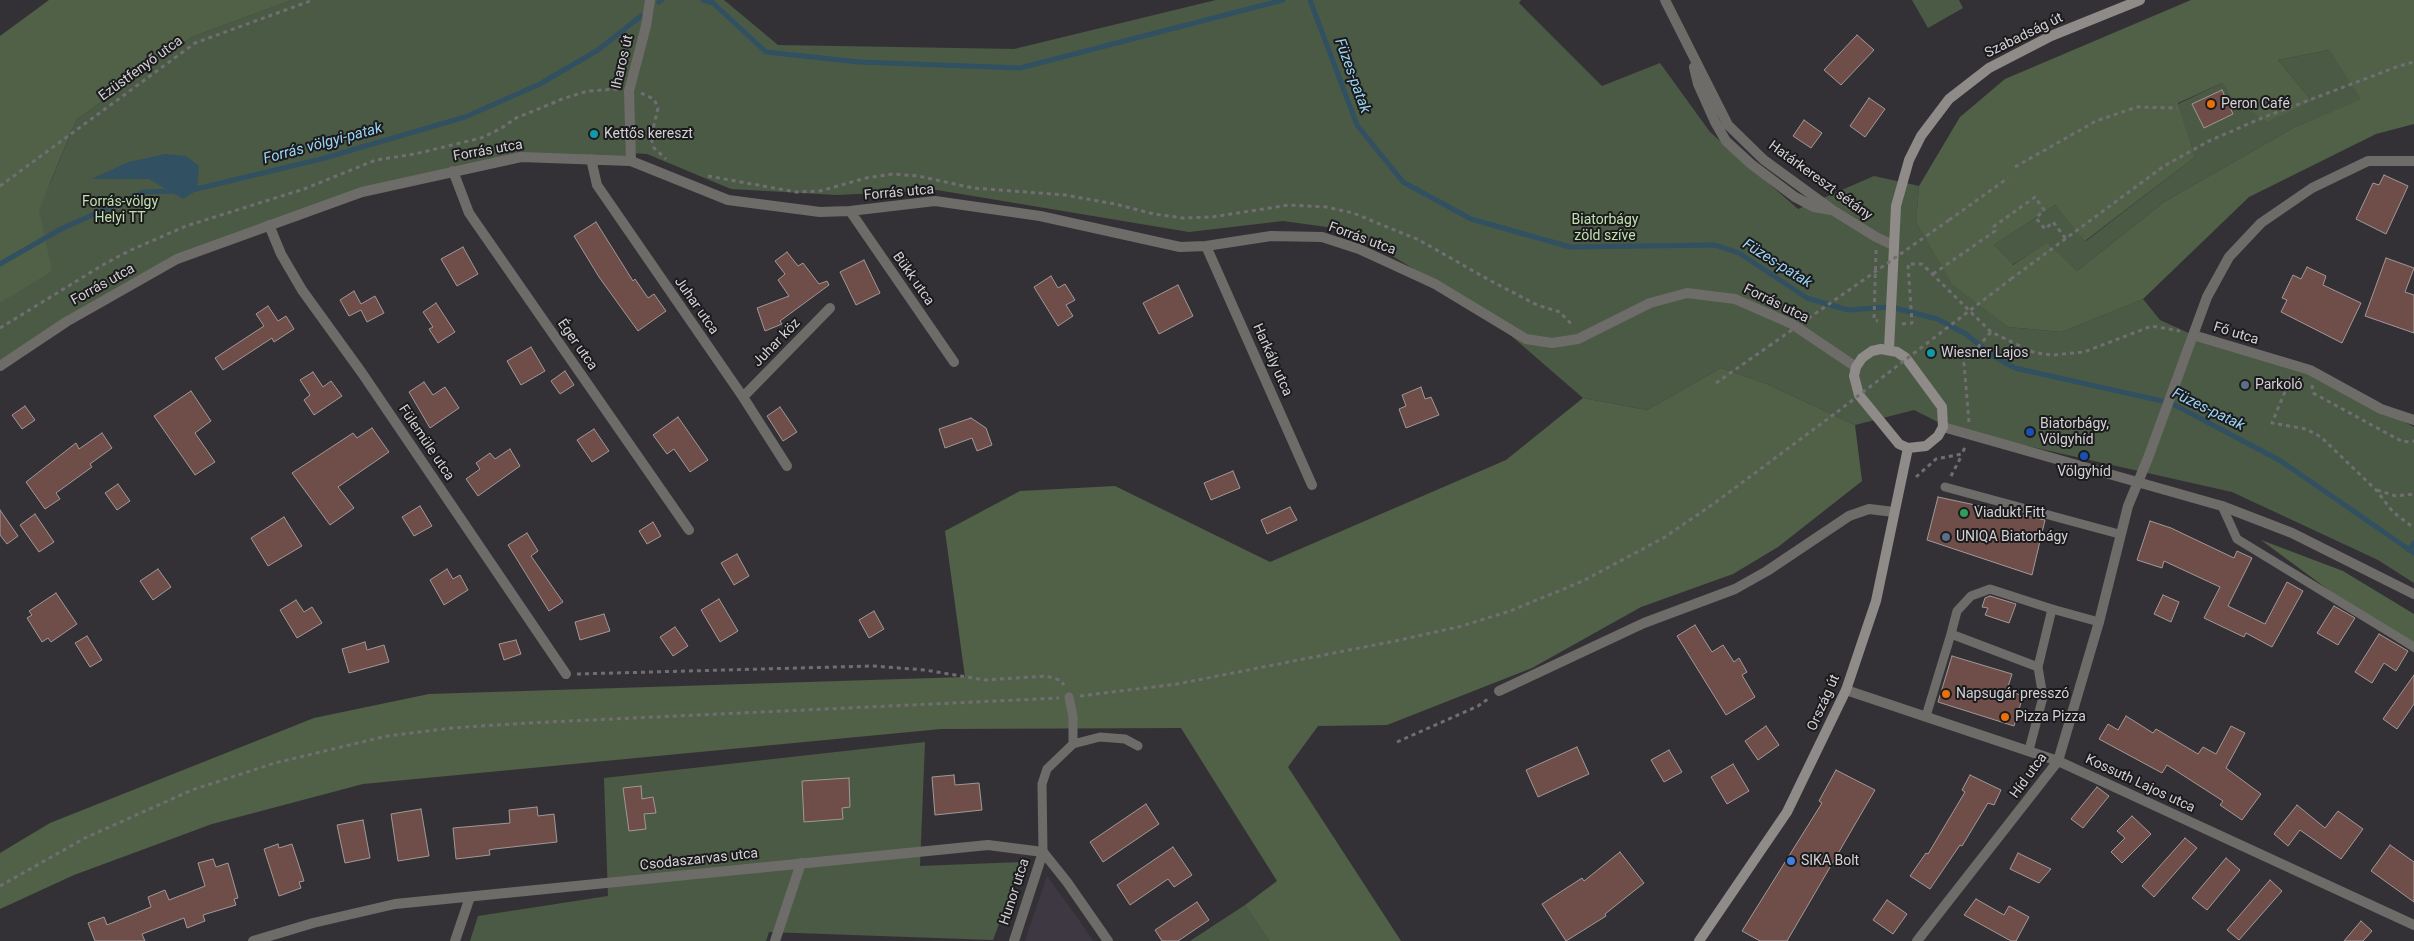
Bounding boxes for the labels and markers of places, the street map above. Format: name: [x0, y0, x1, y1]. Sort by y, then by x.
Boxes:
place label: Peron Café: [2221, 96, 2290, 112]
marker: Peron Café: [2205, 98, 2217, 110]
place label: Kettős kereszt: [604, 126, 693, 142]
marker: Kettős kereszt: [588, 128, 600, 140]
place label: Wiesner Lajos: [1941, 345, 2029, 361]
marker: Wiesner Lajos: [1925, 347, 1937, 359]
place label: Parkoló: [2255, 377, 2303, 393]
marker: Parkoló: [2239, 379, 2251, 391]
place label: Biatorbágy, Völgyhíd: [2040, 416, 2109, 448]
marker: Biatorbágy, Völgyhíd: [2024, 426, 2036, 438]
marker: Völgyhíd: [2078, 450, 2090, 462]
place label: Völgyhíd: [2057, 464, 2111, 480]
place label: Viadukt Fitt: [1974, 505, 2045, 521]
marker: Viadukt Fitt: [1958, 507, 1970, 519]
place label: UNIQA Biatorbágy: [1956, 529, 2068, 545]
marker: UNIQA Biatorbágy: [1940, 531, 1952, 543]
place label: Napsugár presszó: [1956, 686, 2069, 702]
marker: Napsugár presszó: [1940, 688, 1952, 700]
place label: Pizza Pizza: [2015, 709, 2086, 725]
marker: Pizza Pizza: [1999, 711, 2011, 723]
place label: SIKA Bolt: [1801, 853, 1859, 869]
marker: SIKA Bolt: [1785, 855, 1797, 867]

